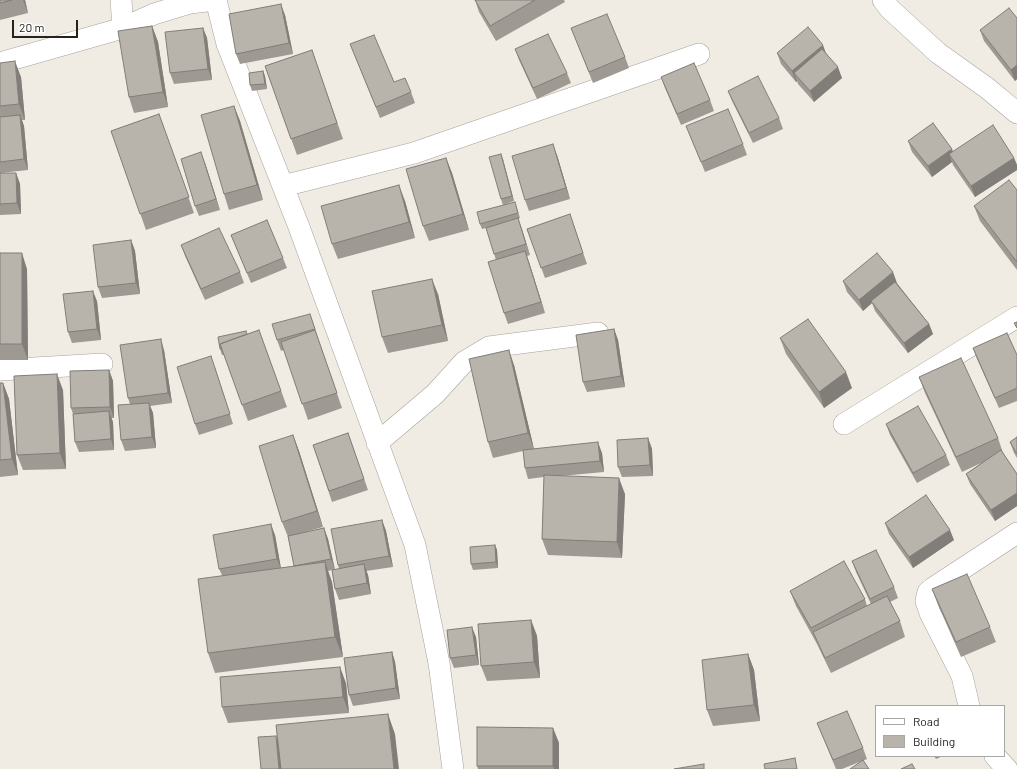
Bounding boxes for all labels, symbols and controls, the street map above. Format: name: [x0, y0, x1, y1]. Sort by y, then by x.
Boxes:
scale bar: [14, 12, 80, 38]
text: 20 m: [19, 20, 45, 34]
legend: [875, 705, 1005, 757]
text: Road: [913, 714, 940, 728]
text: Building: [913, 734, 955, 748]

